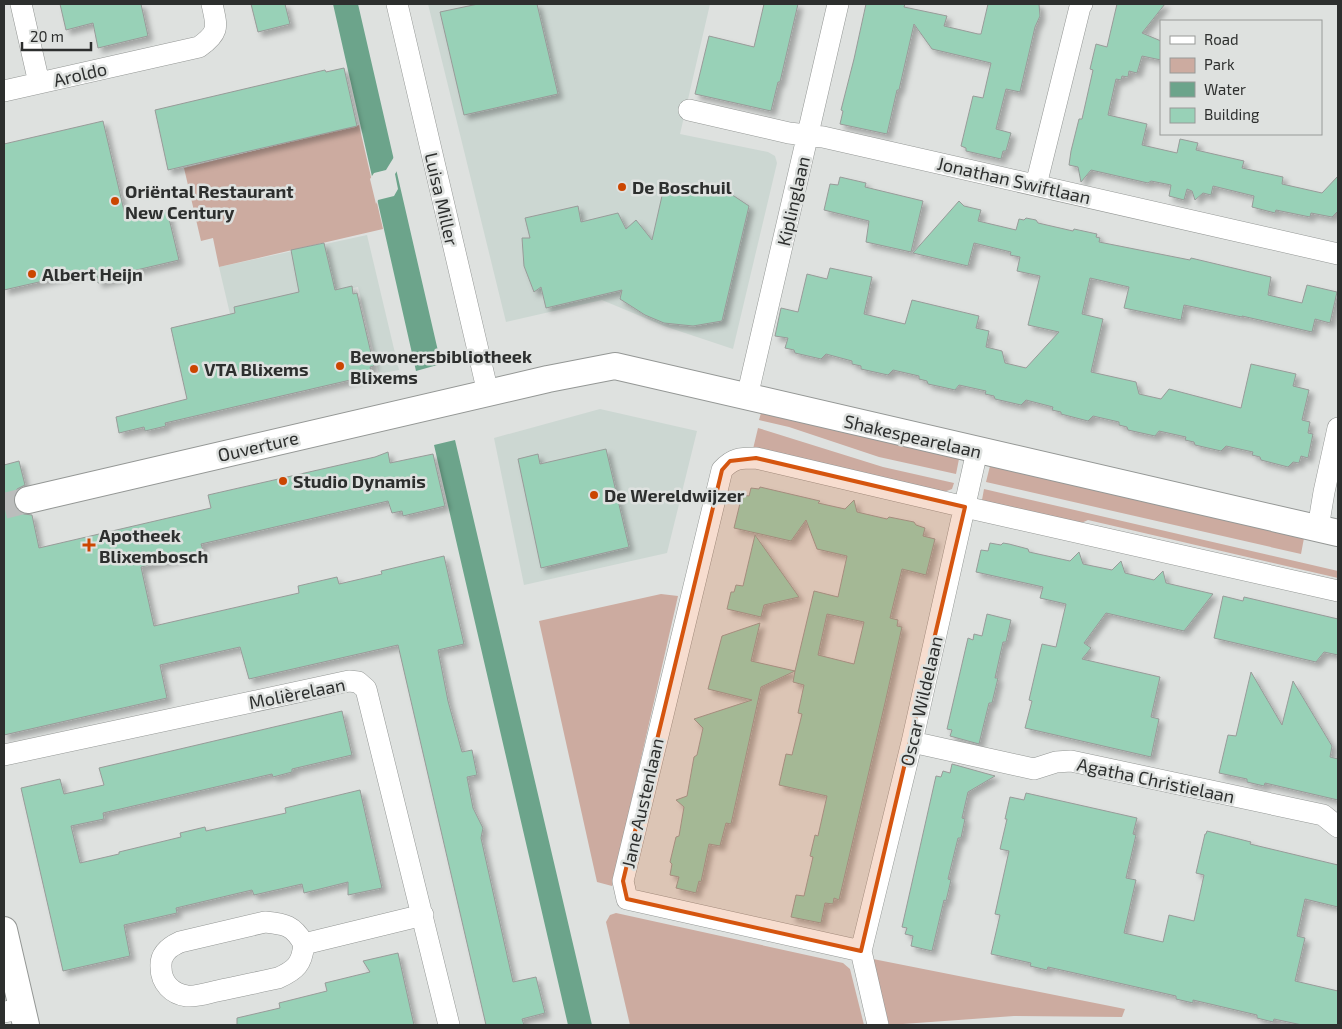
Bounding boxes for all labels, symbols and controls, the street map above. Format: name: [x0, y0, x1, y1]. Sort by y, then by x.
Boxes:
scale bar: [22, 20, 91, 52]
legend: [1160, 20, 1322, 135]
text: 20 m: [30, 27, 64, 45]
text: Road: [1204, 30, 1239, 48]
text: Park: [1204, 55, 1235, 73]
street label: Aroldo: [51, 57, 109, 91]
text: Water: [1204, 80, 1246, 98]
text: Building: [1204, 105, 1260, 123]
street label: Luisa Miller: [421, 150, 463, 248]
street label: Jonathan Swiftlaan: [935, 152, 1093, 208]
street label: Kiplinglaan: [772, 154, 814, 248]
place label: De Boschuil: [632, 176, 732, 198]
place label: Oriëntal Restaurant New Century: [125, 180, 294, 223]
marker: De Boschuil: [616, 181, 628, 193]
marker: Oriëntal Restaurant New Century: [109, 195, 121, 207]
place label: Albert Heijn: [42, 263, 143, 285]
marker: Albert Heijn: [26, 268, 38, 280]
place label: Bewonersbibliotheek Blixems: [350, 345, 532, 388]
place label: VTA Blixems: [204, 358, 308, 380]
marker: Bewonersbibliotheek Blixems: [334, 360, 346, 372]
marker: VTA Blixems: [188, 363, 200, 375]
street label: Shakespearelaan: [842, 409, 984, 463]
street label: Ouverture: [215, 426, 301, 466]
place label: Studio Dynamis: [293, 470, 426, 492]
marker: Studio Dynamis: [277, 475, 289, 487]
place label: De Wereldwijzer: [604, 484, 745, 506]
marker: De Wereldwijzer: [588, 489, 600, 501]
place label: Apotheek Blixembosch: [99, 524, 208, 567]
marker: Apotheek Blixembosch: [83, 539, 95, 551]
street label: Oscar Wildelaan: [895, 634, 947, 768]
street label: Molièrelaan: [247, 673, 347, 713]
street label: Jane Austenlaan: [616, 736, 668, 870]
street label: Agatha Christielaan: [1075, 753, 1237, 807]

